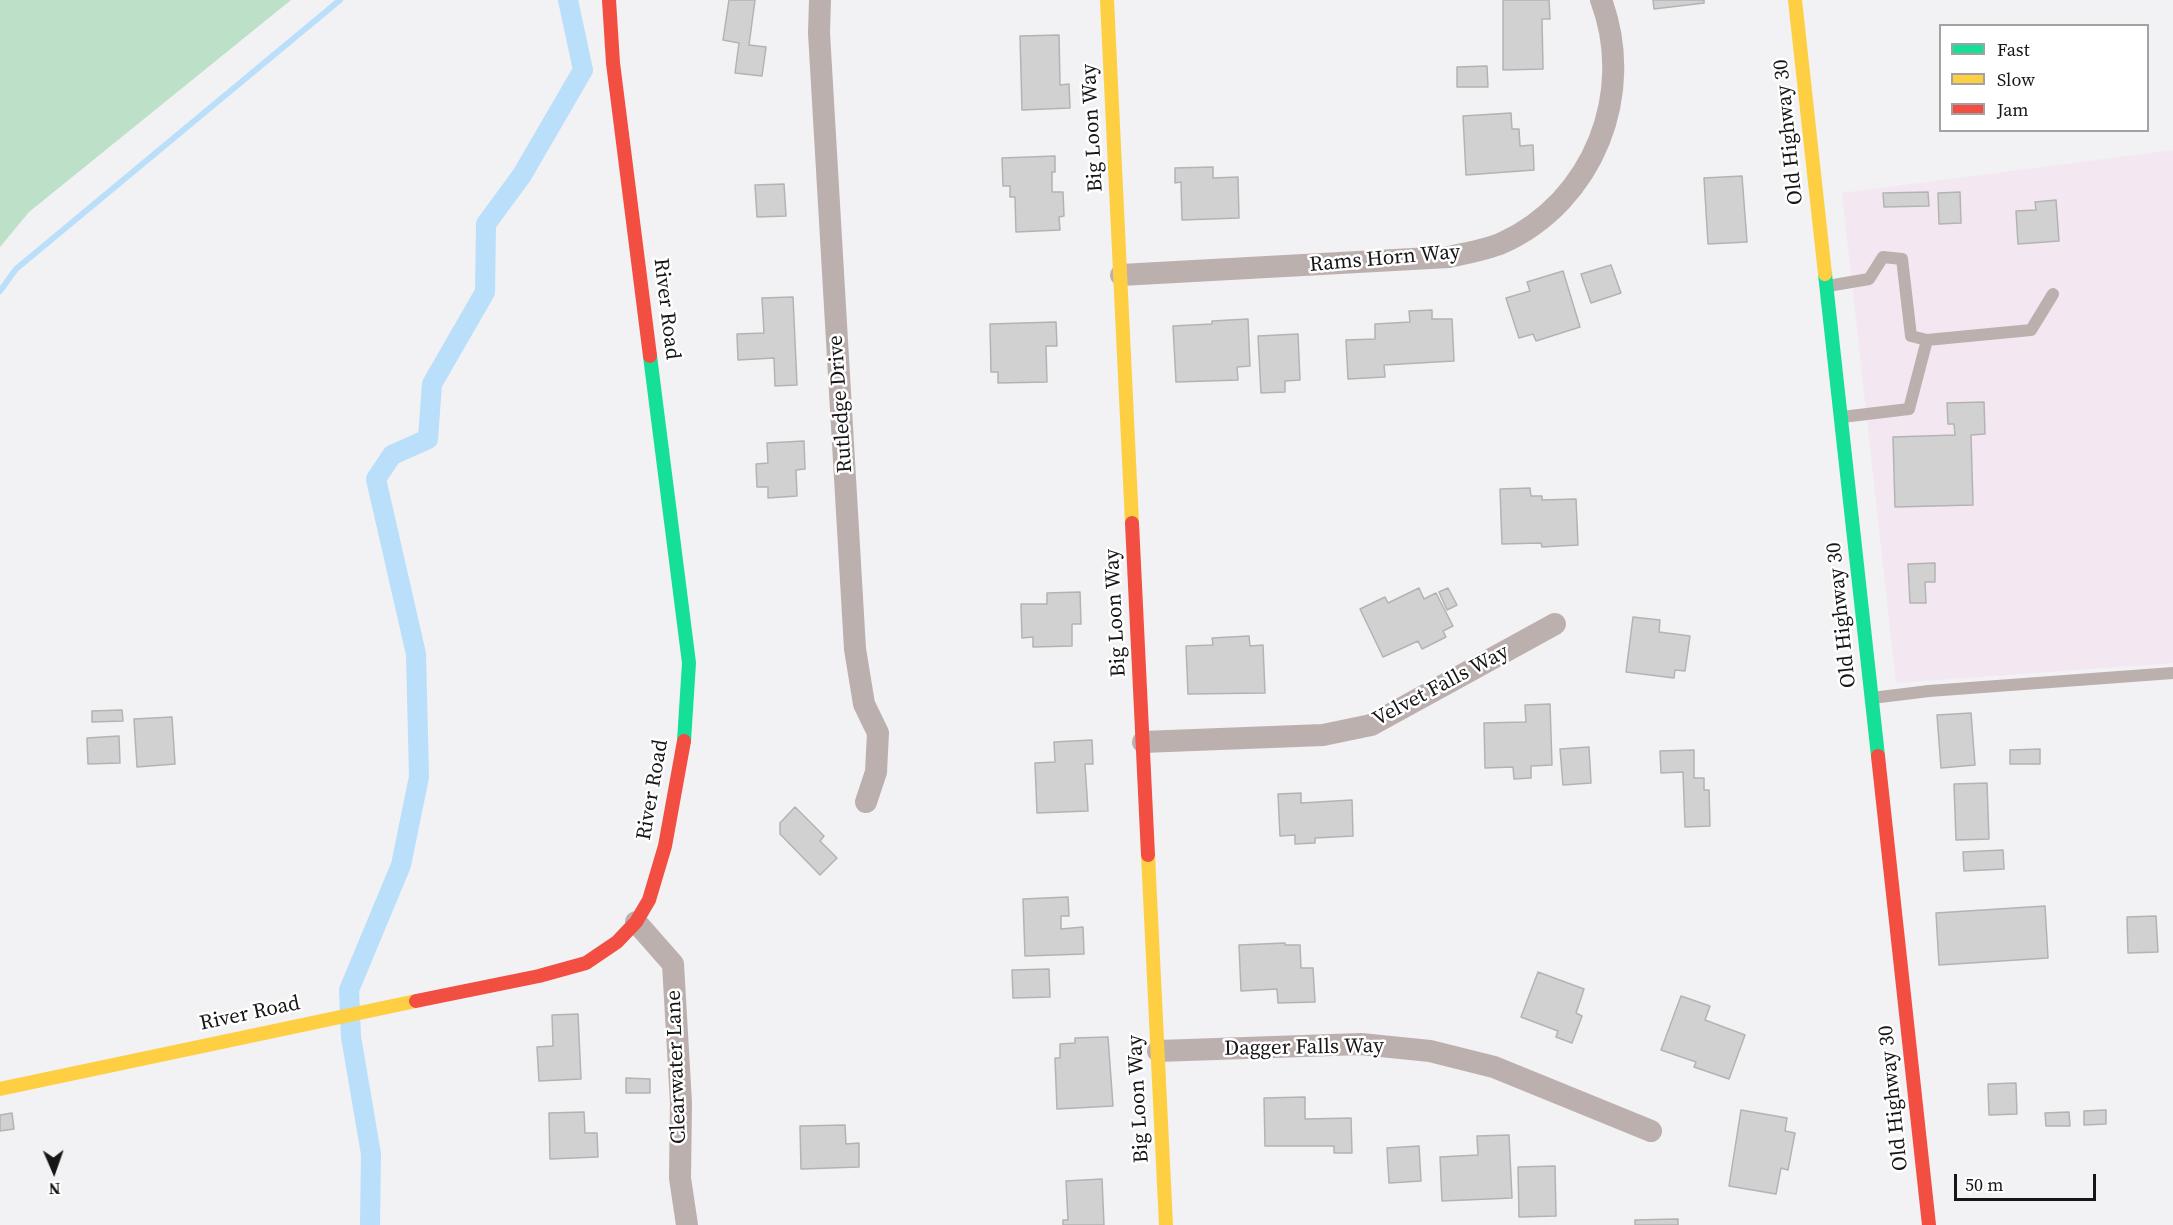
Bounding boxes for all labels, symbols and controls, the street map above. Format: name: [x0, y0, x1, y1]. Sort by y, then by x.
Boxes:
legend: [1939, 24, 2149, 132]
text: Fast: [1997, 37, 2030, 62]
street label: Old Highway 30: [1769, 58, 1809, 206]
street label: Big Loon Way: [1077, 63, 1109, 193]
text: Slow: [1997, 67, 2035, 92]
text: Jam: [1997, 97, 2029, 122]
street label: Rams Horn Way: [1309, 240, 1461, 278]
street label: River Road: [647, 257, 685, 361]
street label: Rutledge Drive: [824, 334, 858, 474]
street label: Old Highway 30: [1822, 541, 1862, 689]
street label: Big Loon Way: [1100, 548, 1132, 678]
street label: Velvet Falls Way: [1369, 640, 1513, 732]
street label: River Road: [632, 738, 674, 842]
street label: Clearwater Lane: [662, 990, 692, 1144]
street label: River Road: [198, 991, 302, 1037]
street label: Old Highway 30: [1874, 1024, 1914, 1172]
street label: Big Loon Way: [1123, 1034, 1155, 1164]
street label: Dagger Falls Way: [1224, 1034, 1384, 1062]
north arrow: [24, 1141, 84, 1201]
scale bar: [1957, 1162, 2100, 1200]
text: 50 m: [1965, 1172, 2003, 1197]
text: N: [48, 1178, 61, 1200]

